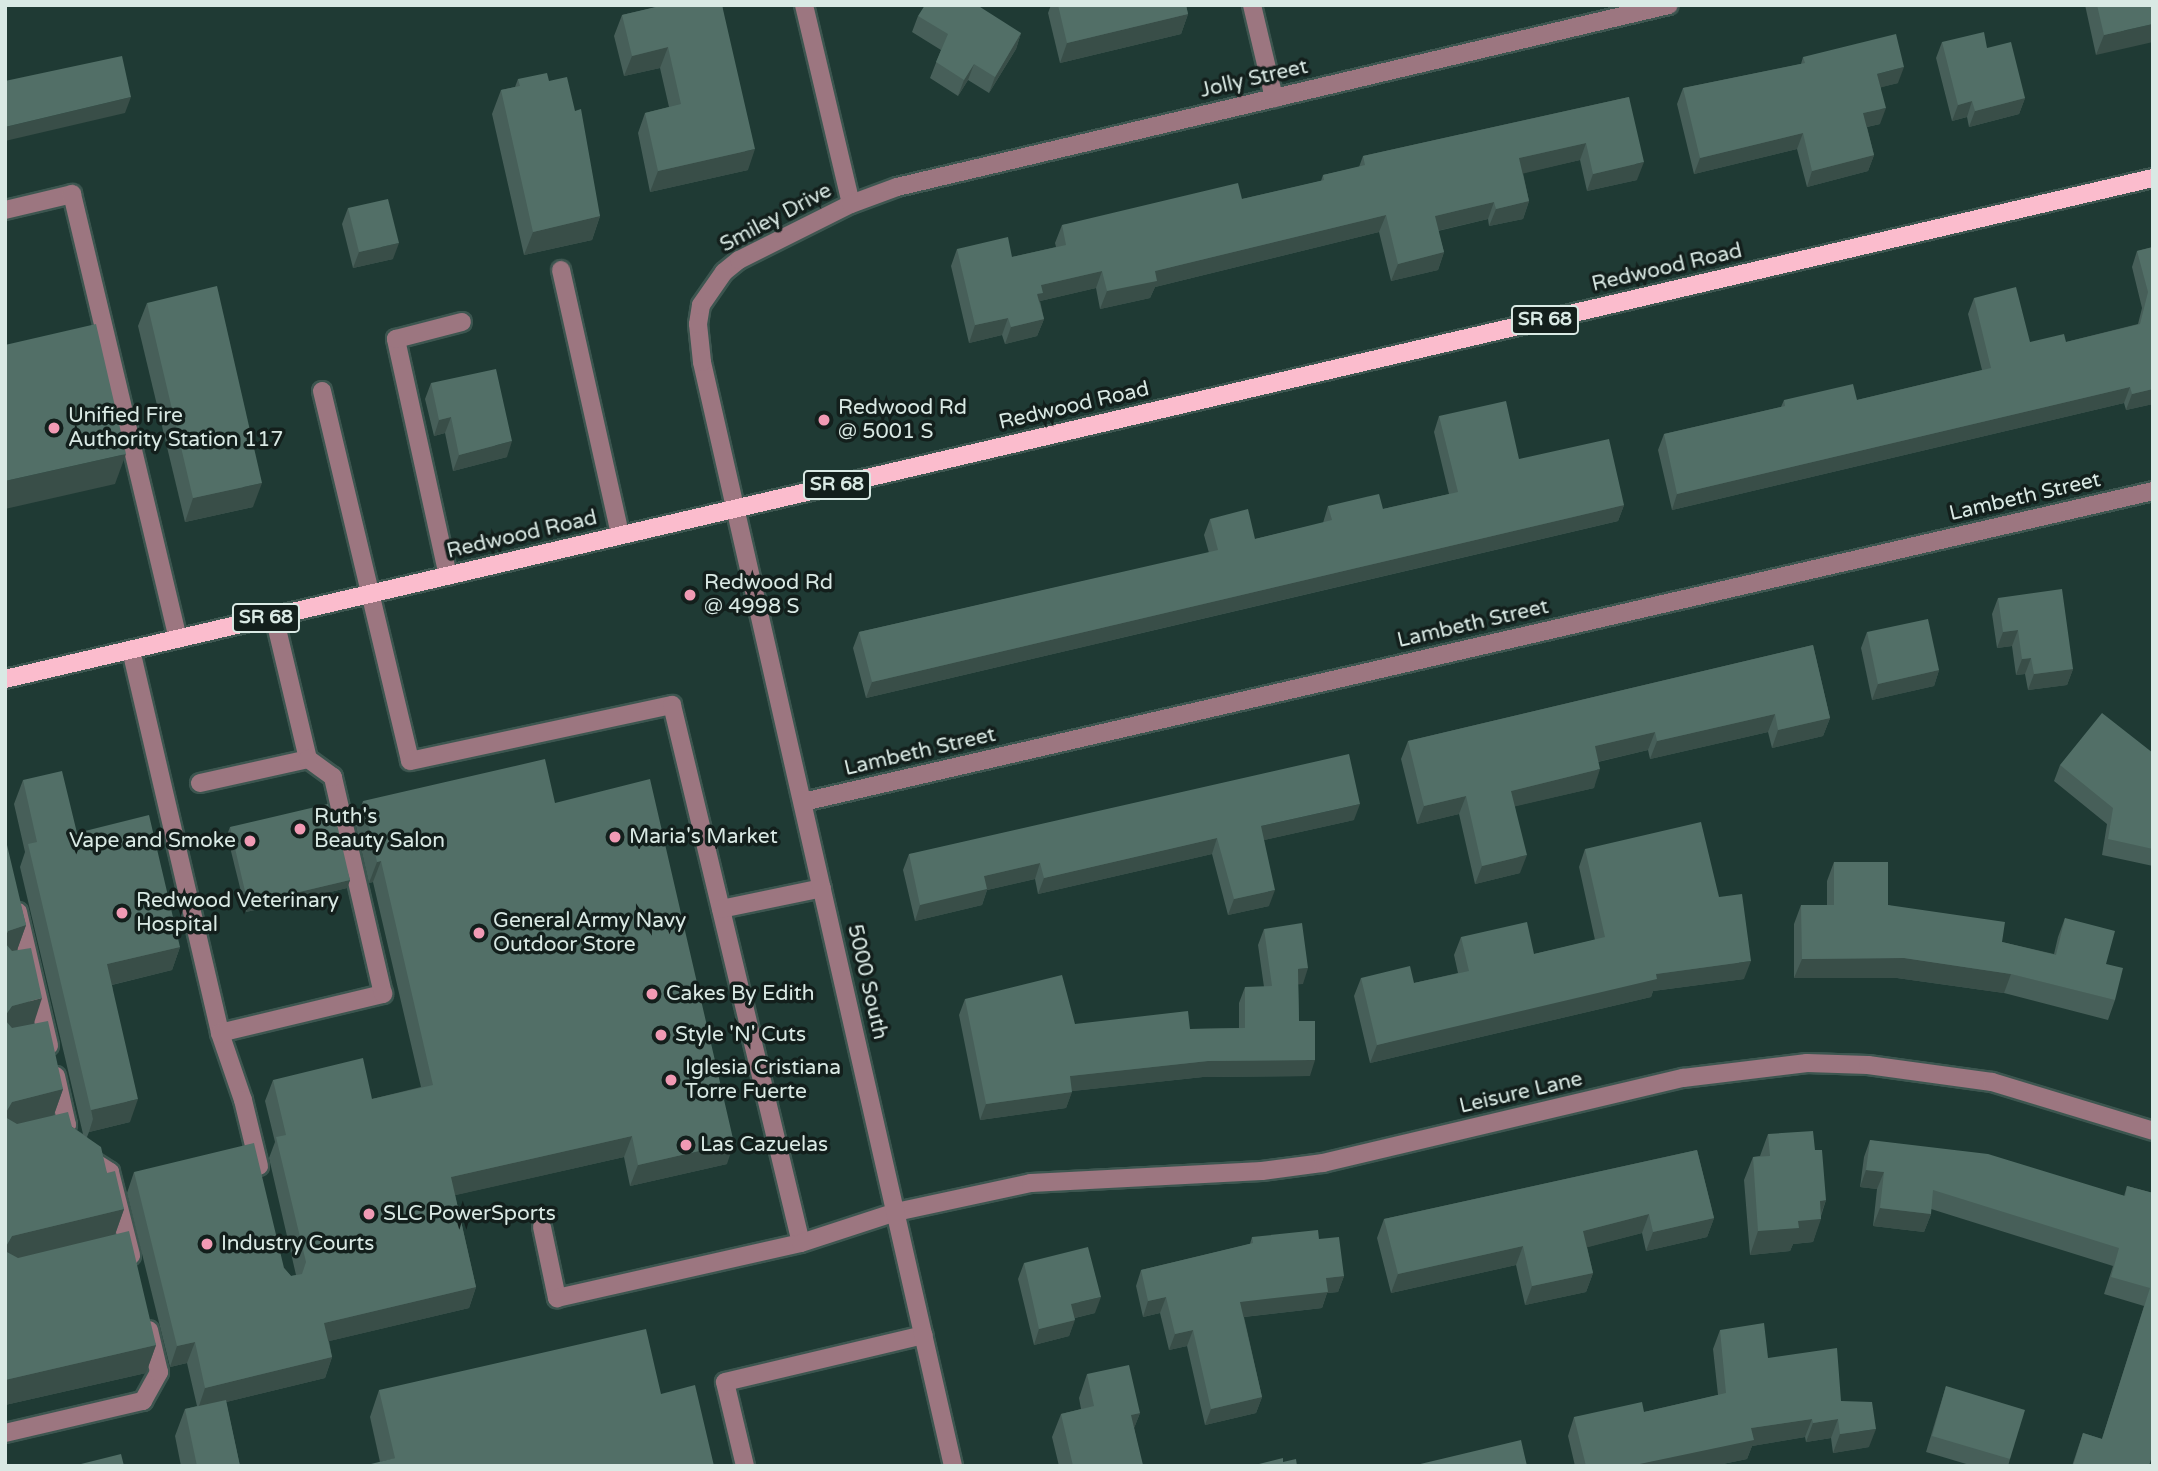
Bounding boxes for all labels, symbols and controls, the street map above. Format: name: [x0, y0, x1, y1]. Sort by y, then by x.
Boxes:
street label: Jolly Street: [1198, 54, 1310, 104]
street label: Smiley Drive: [716, 178, 836, 258]
street label: Redwood Road: [1589, 238, 1745, 298]
road number: SR 68: [1510, 304, 1580, 336]
street label: Redwood Road: [996, 376, 1152, 436]
place label: Redwood Rd @ 5001 S: [838, 395, 967, 445]
place label: Unified Fire Authority Station 117: [68, 403, 284, 453]
marker: Redwood Rd @ 5001 S: [816, 412, 832, 428]
marker: Unified Fire Authority Station 117: [46, 420, 62, 436]
street label: Lambeth Street: [1947, 467, 2103, 527]
road number: SR 68: [802, 470, 872, 500]
street label: Redwood Road: [444, 505, 600, 565]
place label: Redwood Rd @ 4998 S: [704, 570, 833, 620]
marker: Redwood Rd @ 4998 S: [682, 587, 698, 603]
street label: Lambeth Street: [1395, 594, 1551, 654]
road number: SR 68: [231, 603, 301, 634]
street label: Lambeth Street: [842, 722, 998, 782]
place label: Ruth's Beauty Salon: [314, 804, 445, 854]
marker: Ruth's Beauty Salon: [292, 821, 308, 837]
place label: Maria's Market: [629, 824, 778, 850]
place label: Vape and Smoke: [69, 828, 236, 854]
marker: Maria's Market: [607, 829, 623, 845]
marker: Vape and Smoke: [242, 833, 258, 849]
place label: Redwood Veterinary Hospital: [136, 888, 339, 938]
marker: Redwood Veterinary Hospital: [114, 905, 130, 921]
place label: General Army Navy Outdoor Store: [493, 908, 686, 958]
street label: 5000 South: [842, 922, 892, 1042]
marker: General Army Navy Outdoor Store: [471, 925, 487, 941]
place label: Cakes By Edith: [666, 981, 814, 1007]
marker: Cakes By Edith: [644, 986, 660, 1002]
place label: Style 'N' Cuts: [675, 1022, 806, 1048]
marker: Style 'N' Cuts: [653, 1027, 669, 1043]
place label: Iglesia Cristiana Torre Fuerte: [685, 1055, 841, 1105]
street label: Leisure Lane: [1457, 1067, 1585, 1119]
marker: Iglesia Cristiana Torre Fuerte: [663, 1072, 679, 1088]
place label: Las Cazuelas: [700, 1132, 828, 1158]
marker: Las Cazuelas: [678, 1137, 694, 1153]
place label: SLC PowerSports: [383, 1201, 556, 1227]
marker: SLC PowerSports: [361, 1206, 377, 1222]
place label: Industry Courts: [221, 1231, 374, 1257]
marker: Industry Courts: [199, 1236, 215, 1252]

